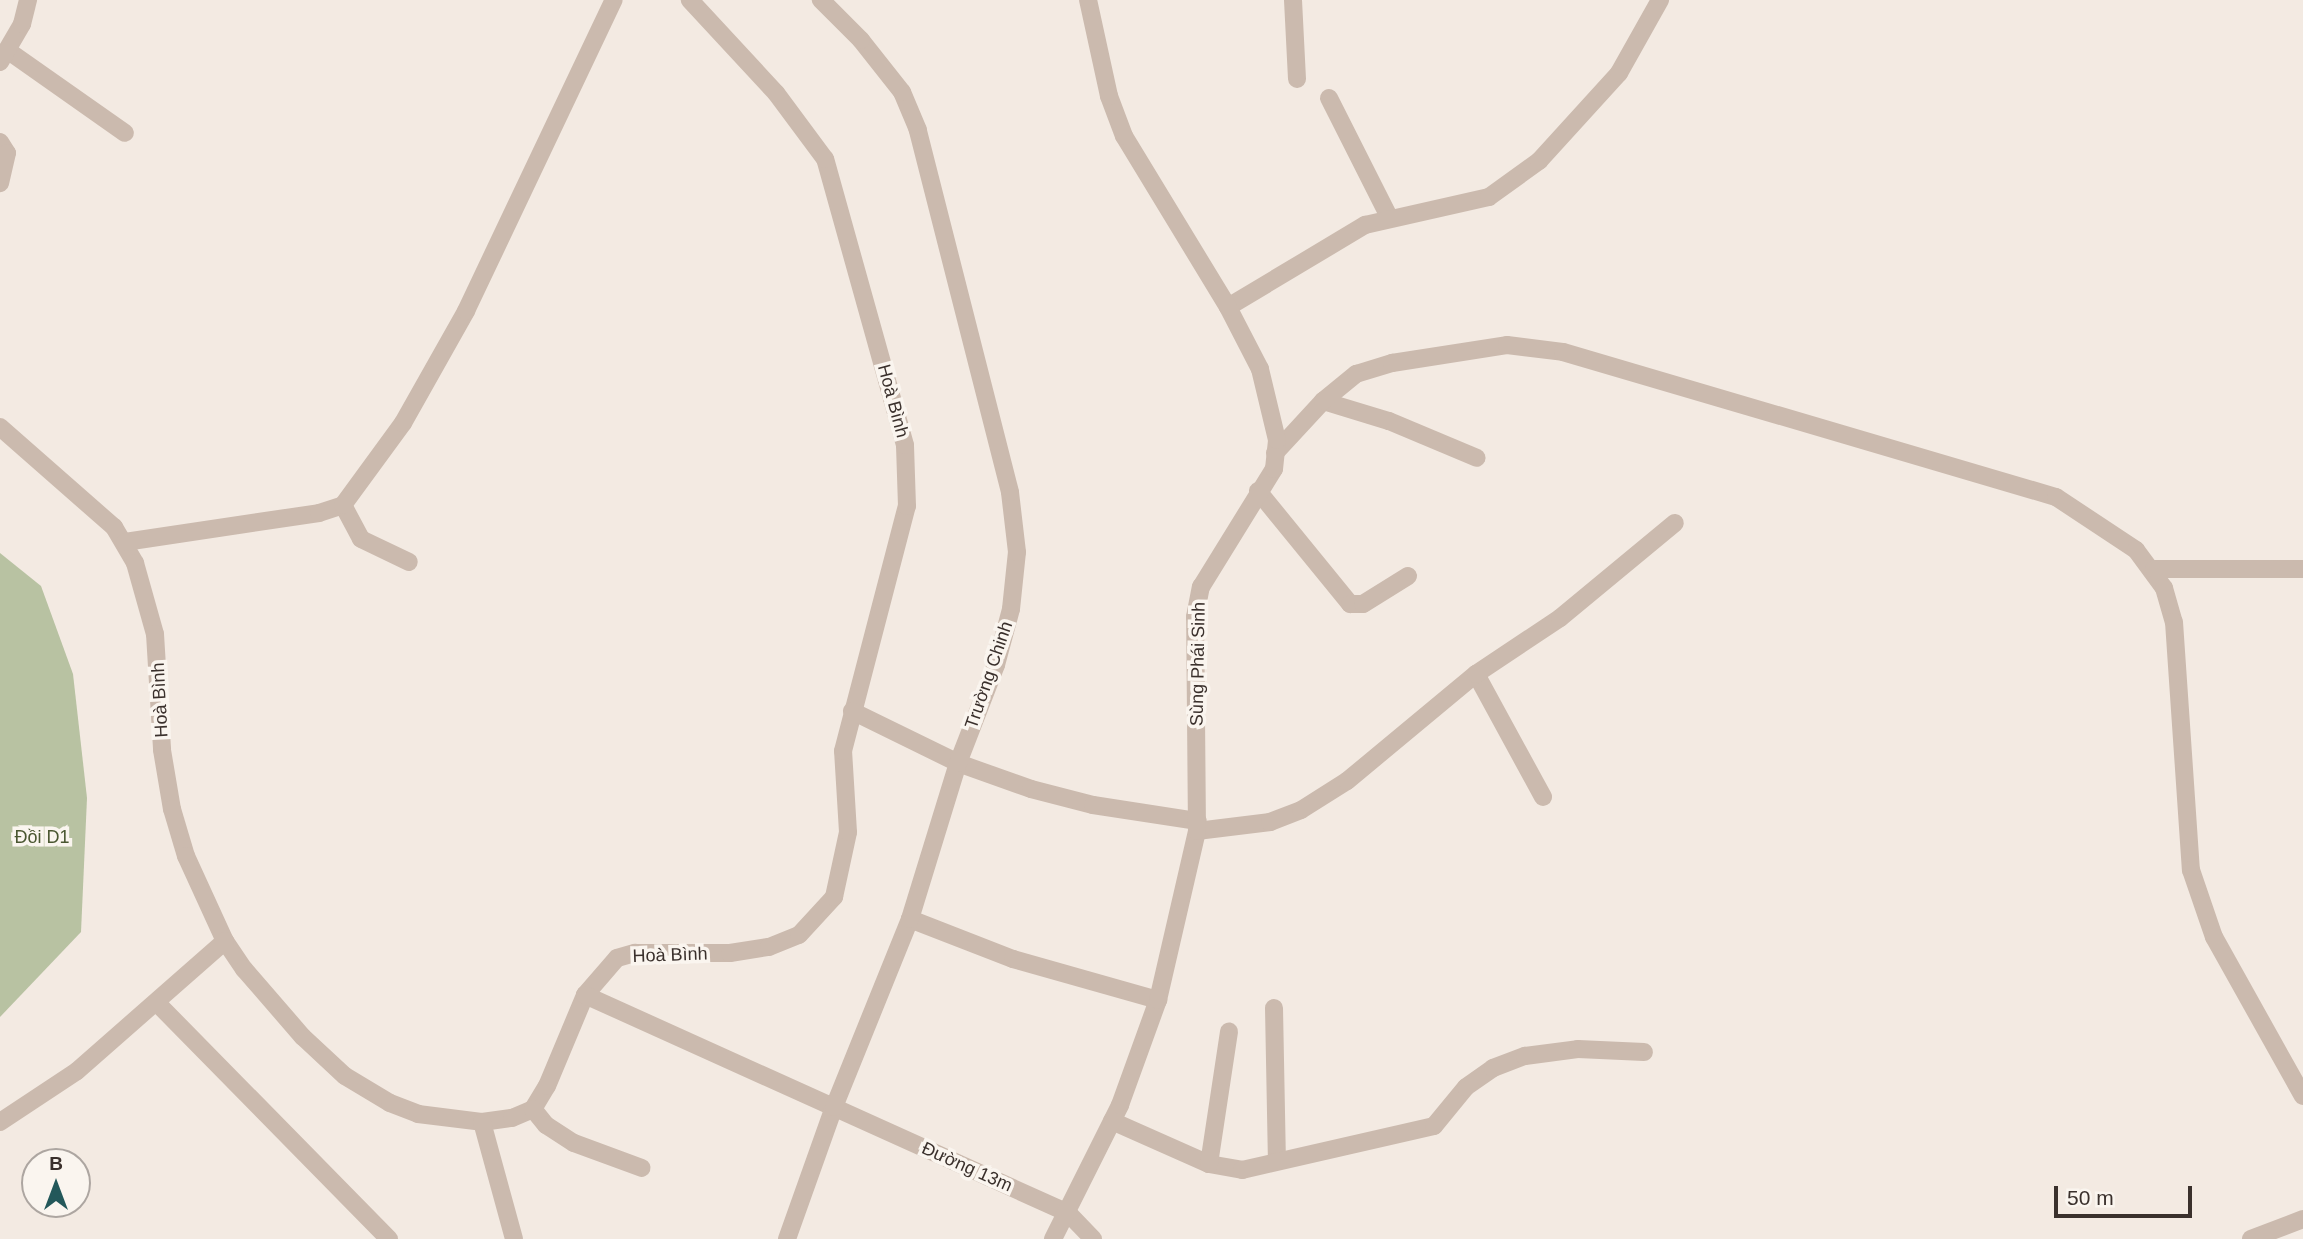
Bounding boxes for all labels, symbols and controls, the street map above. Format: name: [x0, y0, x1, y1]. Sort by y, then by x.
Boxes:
street label: Hoà Bình: [873, 362, 913, 440]
street label: Sùng Phái Sinh: [1186, 602, 1210, 726]
street label: Trường Chinh: [961, 618, 1017, 732]
street label: Hoà Bình: [147, 662, 173, 738]
park label: Đồi D1: [14, 826, 70, 848]
street label: Hoà Bình: [632, 943, 708, 967]
street label: Đường 13m: [918, 1137, 1016, 1197]
north arrow: [21, 1148, 91, 1218]
text: B: [49, 1153, 63, 1174]
scale bar: [2058, 1172, 2196, 1216]
text: 50 m: [2067, 1186, 2114, 1209]

